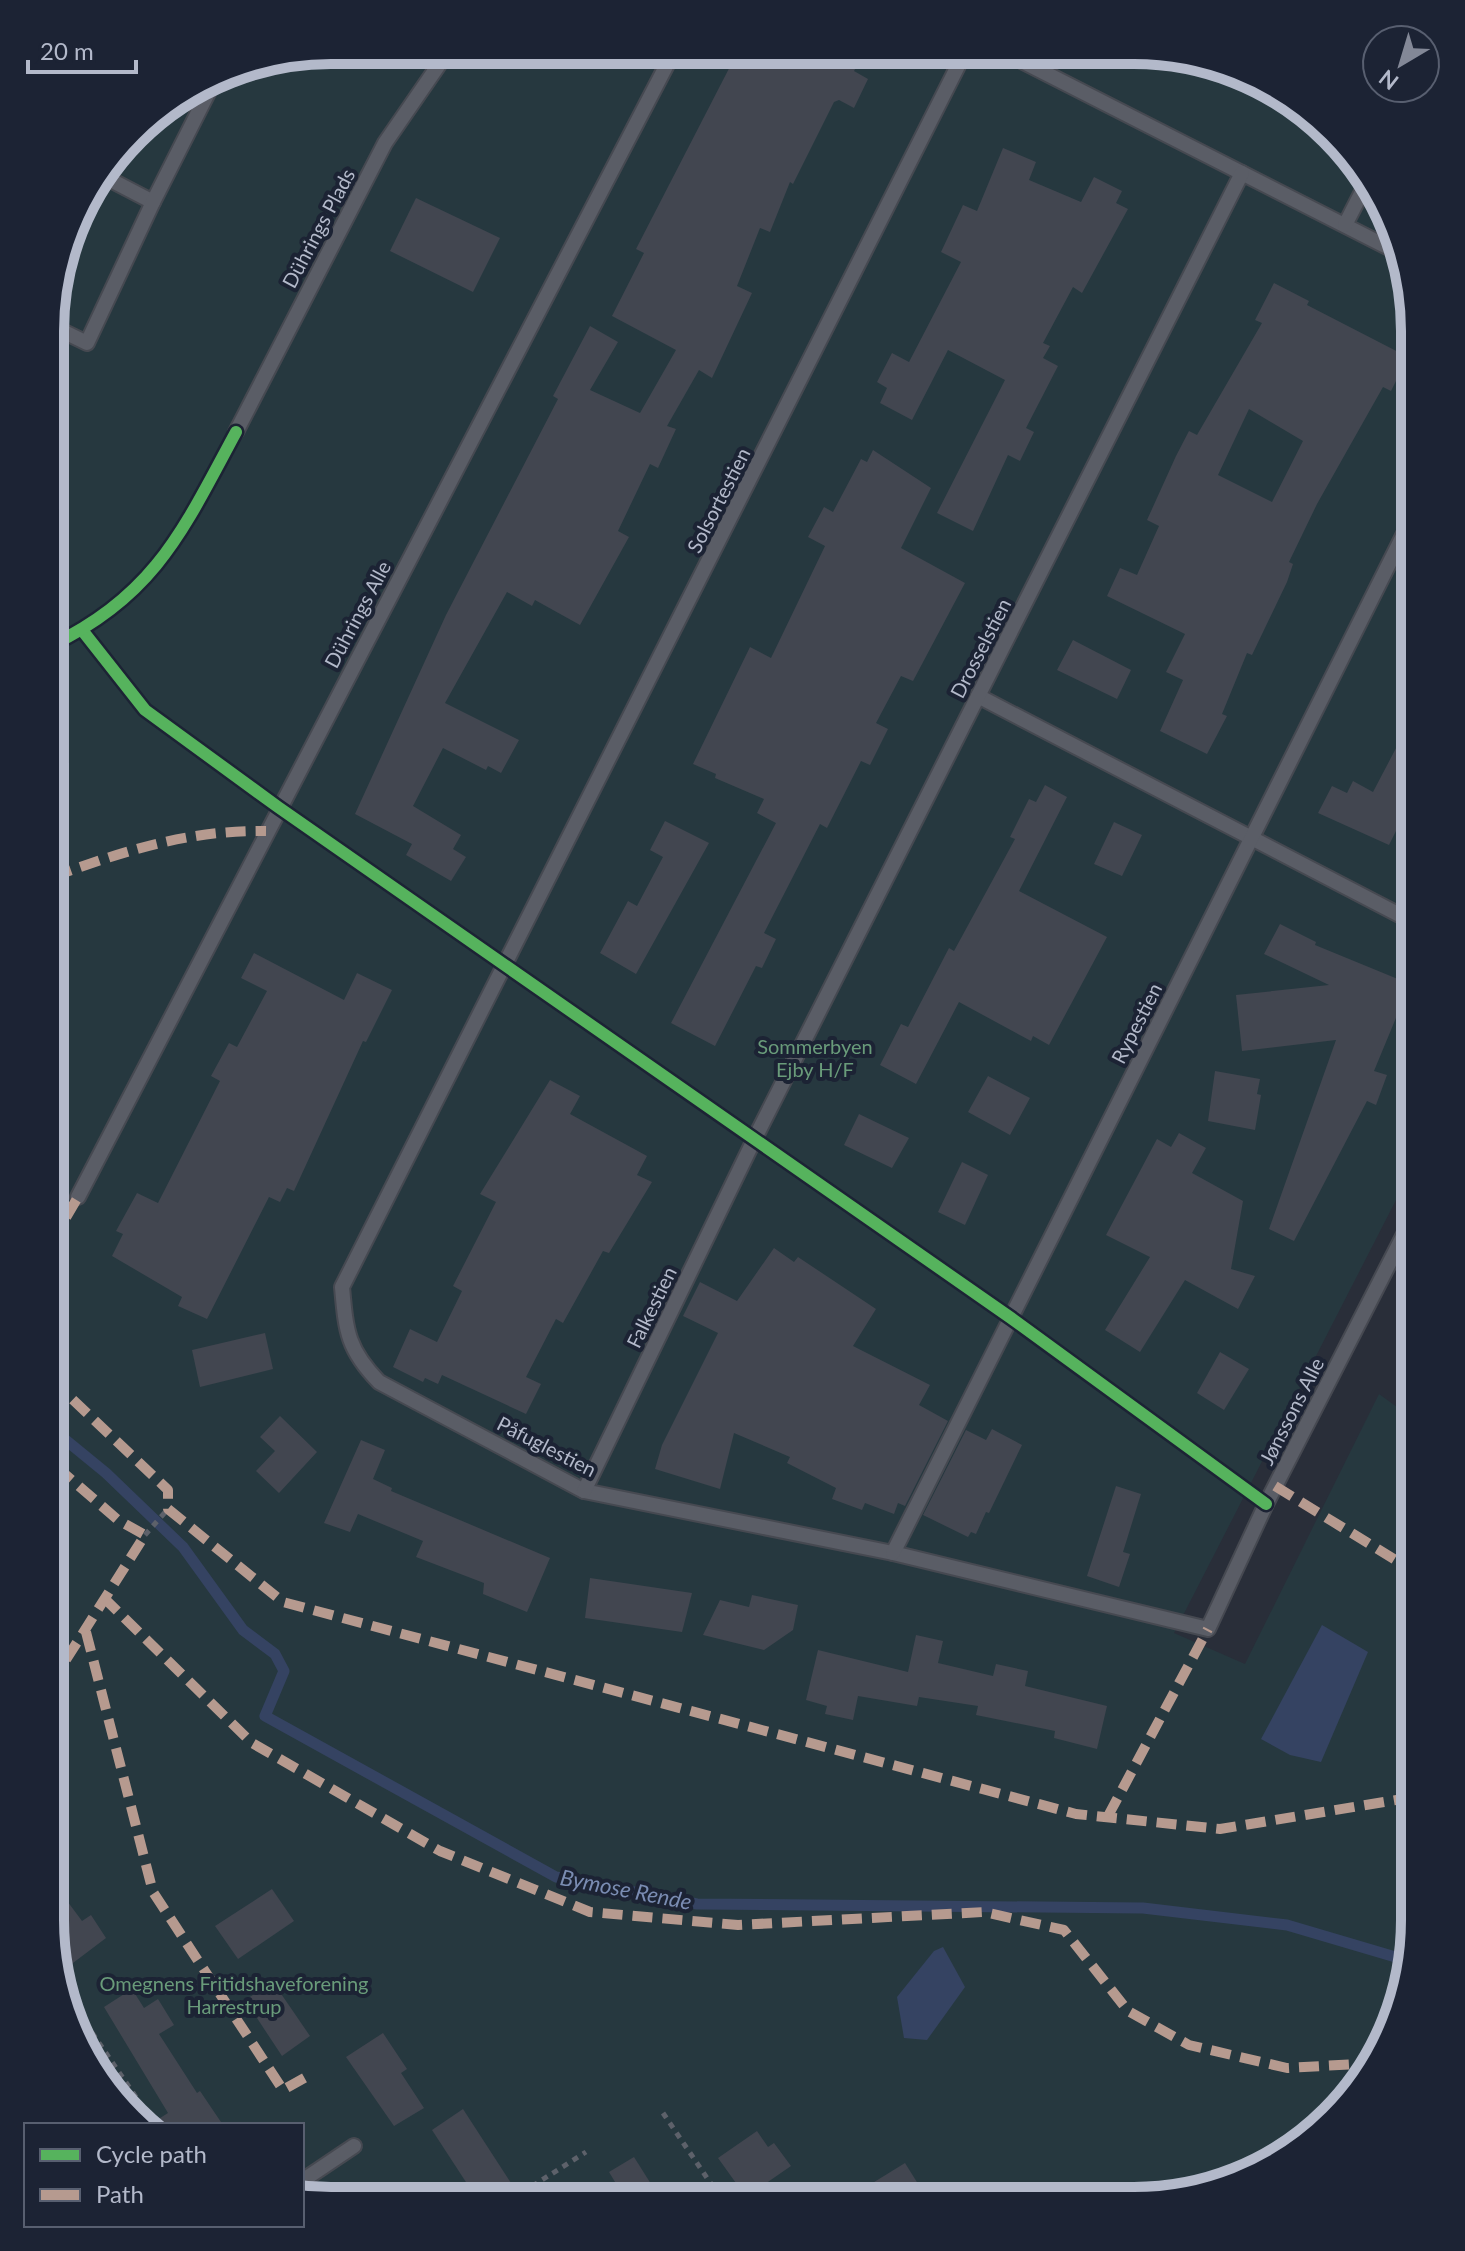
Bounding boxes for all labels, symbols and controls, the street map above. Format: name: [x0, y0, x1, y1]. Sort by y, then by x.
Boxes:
scale bar: [28, 24, 136, 74]
north arrow: [1361, 24, 1441, 104]
text: 20 m: [40, 36, 94, 65]
text: N: [1373, 64, 1403, 96]
street label: Dührings Plads: [277, 164, 359, 292]
street label: Solsortestien: [681, 444, 755, 556]
street label: Dührings Alle: [319, 556, 395, 672]
street label: Drosselstien: [945, 594, 1015, 702]
street label: Rypestien: [1106, 979, 1166, 1067]
park label: Sommerbyen Ejby H/F: [757, 1034, 873, 1081]
street label: Falkestien: [621, 1262, 681, 1352]
street label: Jønssons Alle: [1254, 1353, 1328, 1469]
street label: Påfuglestien: [493, 1411, 601, 1481]
water label: Bymose Rende: [558, 1863, 694, 1915]
park label: Omegnens Fritidshaveforening Harrestrup: [100, 1971, 368, 2018]
legend: [24, 2123, 304, 2227]
text: Cycle path: [96, 2139, 207, 2168]
text: Path: [96, 2179, 144, 2208]

